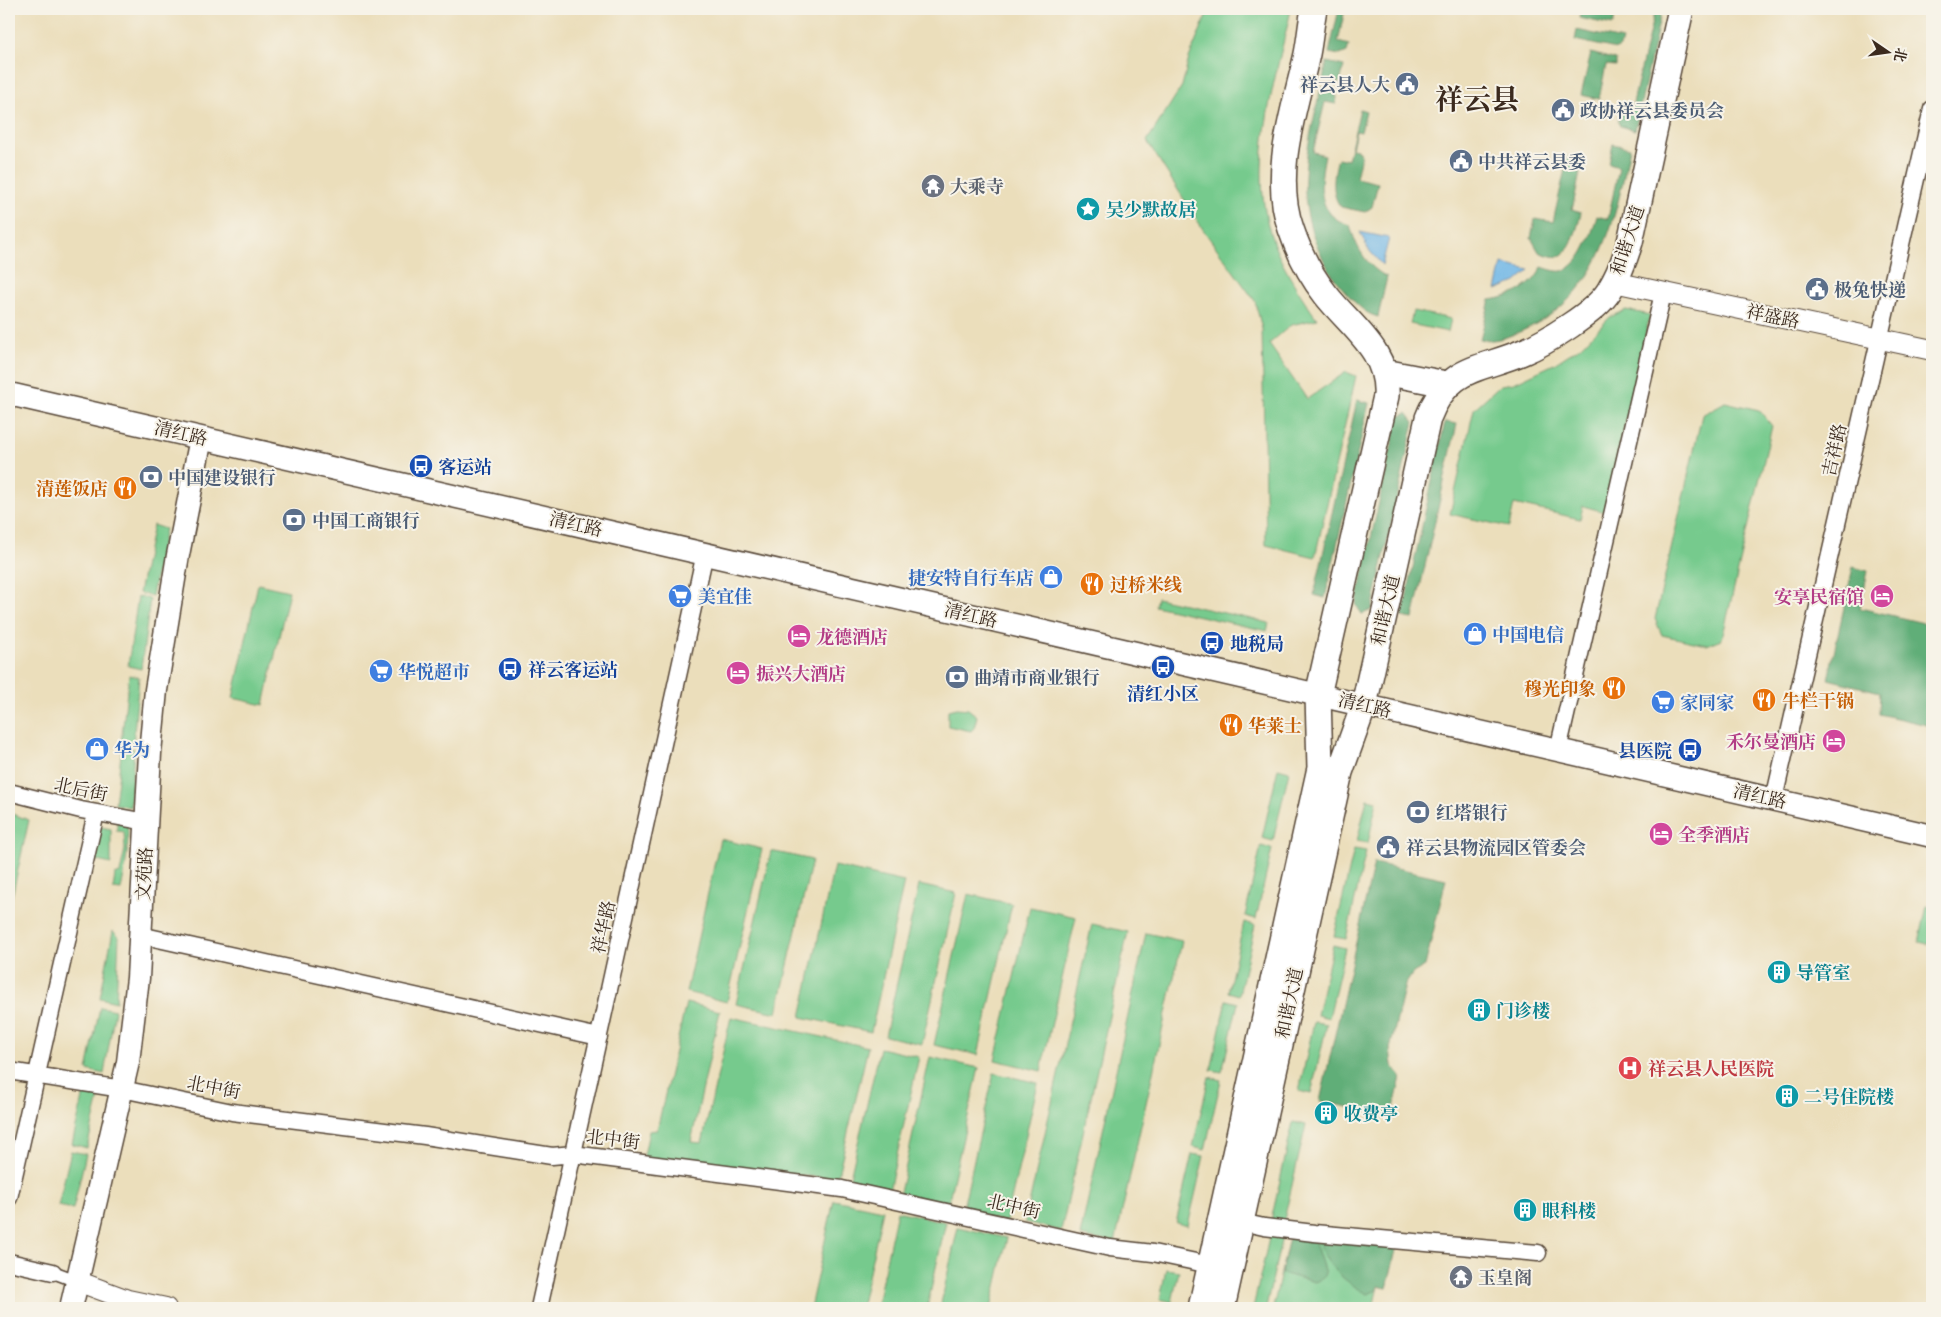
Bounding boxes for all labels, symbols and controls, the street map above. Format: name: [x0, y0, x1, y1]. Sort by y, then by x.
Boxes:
north arrow: [1864, 28, 1914, 78]
text: 北: [1889, 46, 1912, 64]
place label: 祥云县人大: [1300, 71, 1390, 98]
public building icon: 祥云县人大: [1394, 71, 1420, 97]
district label: 祥云县: [1435, 78, 1519, 119]
public building icon: 政协祥云县委员会: [1550, 97, 1576, 123]
place label: 政协祥云县委员会: [1580, 97, 1724, 124]
public building icon: 中共祥云县委: [1448, 148, 1474, 174]
place label: 中共祥云县委: [1478, 148, 1586, 175]
temple icon: 大乘寺: [920, 173, 946, 199]
place label: 大乘寺: [950, 173, 1004, 200]
place icon: 吴少默故居: [1075, 196, 1101, 222]
place label: 吴少默故居: [1106, 196, 1196, 223]
street label: 和谐大道: [1603, 202, 1651, 278]
public building icon: 极兔快递: [1804, 276, 1830, 302]
place label: 极兔快递: [1834, 276, 1906, 303]
street label: 祥盛路: [1744, 297, 1802, 335]
street label: 清红路: [152, 414, 210, 452]
street label: 吉祥路: [1815, 421, 1853, 479]
bus stop icon: 客运站: [408, 453, 434, 479]
place label: 客运站: [438, 453, 492, 480]
bank icon: 中国建设银行: [138, 464, 164, 490]
place label: 中国建设银行: [168, 464, 276, 491]
place label: 清莲饭店: [36, 475, 108, 502]
restaurant icon: 清莲饭店: [112, 475, 138, 501]
street label: 清红路: [547, 505, 605, 543]
bank icon: 中国工商银行: [281, 507, 307, 533]
place label: 中国工商银行: [312, 507, 420, 534]
place label: 捷安特自行车店: [908, 564, 1034, 591]
shop icon: 捷安特自行车店: [1038, 564, 1064, 590]
restaurant icon: 过桥米线: [1079, 571, 1105, 597]
place label: 过桥米线: [1110, 571, 1182, 598]
street label: 和谐大道: [1364, 572, 1406, 648]
supermarket icon: 美宜佳: [667, 583, 693, 609]
place label: 美宜佳: [698, 583, 752, 610]
place label: 安享民宿馆: [1774, 583, 1864, 610]
hotel icon: 安享民宿馆: [1869, 583, 1895, 609]
street label: 清红路: [942, 596, 1000, 634]
shop icon: 中国电信: [1462, 621, 1488, 647]
place label: 中国电信: [1492, 621, 1564, 648]
hotel icon: 龙德酒店: [786, 623, 812, 649]
place label: 龙德酒店: [816, 623, 888, 650]
bus stop icon: 地税局: [1199, 630, 1225, 656]
place label: 地税局: [1230, 630, 1284, 657]
bus stop icon: 清红小区: [1150, 654, 1176, 680]
bus stop icon: 祥云客运站: [497, 656, 523, 682]
place label: 祥云客运站: [528, 656, 618, 683]
supermarket icon: 华悦超市: [368, 658, 394, 684]
place label: 华悦超市: [398, 658, 470, 685]
hotel icon: 振兴大酒店: [725, 660, 751, 686]
place label: 振兴大酒店: [756, 660, 846, 687]
bank icon: 曲靖市商业银行: [944, 664, 970, 690]
place label: 曲靖市商业银行: [974, 664, 1100, 691]
place label: 穆光印象: [1524, 675, 1596, 702]
restaurant icon: 穆光印象: [1601, 675, 1627, 701]
place label: 清红小区: [1127, 680, 1199, 707]
street label: 清红路: [1336, 686, 1394, 724]
restaurant icon: 牛栏干锅: [1751, 687, 1777, 713]
place label: 牛栏干锅: [1782, 687, 1854, 714]
supermarket icon: 家同家: [1650, 689, 1676, 715]
place label: 家同家: [1680, 689, 1734, 716]
restaurant icon: 华莱士: [1218, 712, 1244, 738]
place label: 华莱士: [1248, 712, 1302, 739]
place label: 禾尔曼酒店: [1726, 728, 1816, 755]
hotel icon: 禾尔曼酒店: [1821, 728, 1847, 754]
shop icon: 华为: [84, 736, 110, 762]
place label: 华为: [114, 736, 150, 763]
place label: 县医院: [1618, 737, 1672, 764]
bus stop icon: 县医院: [1677, 737, 1703, 763]
street label: 北后街: [52, 770, 110, 808]
street label: 清红路: [1731, 777, 1789, 815]
bank icon: 红塔银行: [1405, 799, 1431, 825]
place label: 红塔银行: [1436, 799, 1508, 826]
hotel icon: 全季酒店: [1648, 821, 1674, 847]
place label: 全季酒店: [1678, 821, 1750, 848]
public building icon: 祥云县物流园区管委会: [1375, 834, 1401, 860]
place label: 祥云县物流园区管委会: [1406, 834, 1586, 861]
street label: 文苑路: [129, 846, 159, 902]
street label: 祥华路: [584, 898, 622, 956]
building icon: 导管室: [1766, 959, 1792, 985]
place label: 导管室: [1796, 959, 1850, 986]
street label: 和谐大道: [1268, 965, 1310, 1041]
building icon: 门诊楼: [1466, 997, 1492, 1023]
place label: 门诊楼: [1496, 997, 1550, 1024]
hospital icon: 祥云县人民医院: [1617, 1055, 1643, 1081]
place label: 祥云县人民医院: [1648, 1055, 1774, 1082]
street label: 北中街: [185, 1069, 243, 1105]
building icon: 二号住院楼: [1774, 1083, 1800, 1109]
place label: 二号住院楼: [1804, 1083, 1894, 1110]
building icon: 收费亭: [1313, 1100, 1339, 1126]
place label: 收费亭: [1344, 1100, 1398, 1127]
street label: 北中街: [585, 1122, 641, 1156]
street label: 北中街: [985, 1187, 1043, 1225]
building icon: 眼科楼: [1512, 1197, 1538, 1223]
place label: 眼科楼: [1542, 1197, 1596, 1224]
temple icon: 玉皇阁: [1448, 1264, 1474, 1290]
place label: 玉皇阁: [1478, 1264, 1532, 1291]

